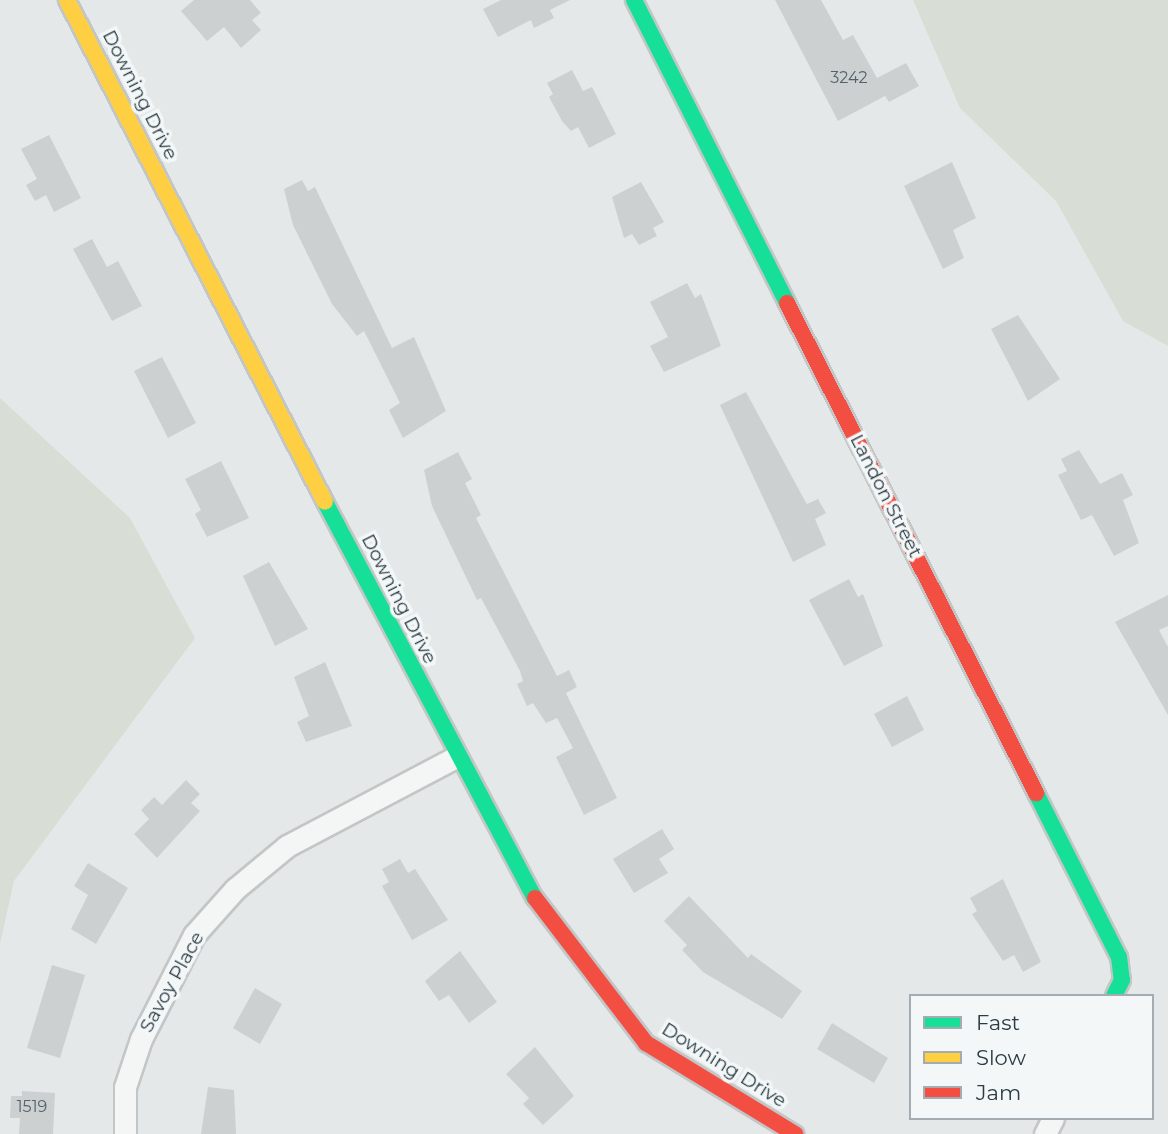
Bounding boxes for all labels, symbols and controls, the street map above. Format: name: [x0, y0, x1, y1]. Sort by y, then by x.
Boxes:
street label: Downing Drive: [97, 26, 183, 164]
house number: 3242: [830, 68, 868, 88]
street label: Landon Street: [845, 431, 927, 561]
street label: Downing Drive: [356, 530, 442, 668]
street label: Savoy Place: [135, 928, 209, 1036]
legend: [909, 994, 1154, 1120]
text: Fast: [976, 1010, 1020, 1035]
street label: Downing Drive: [658, 1018, 790, 1112]
text: Slow: [976, 1045, 1026, 1070]
text: Jam: [976, 1080, 1021, 1105]
house number: 1519: [17, 1097, 47, 1117]

